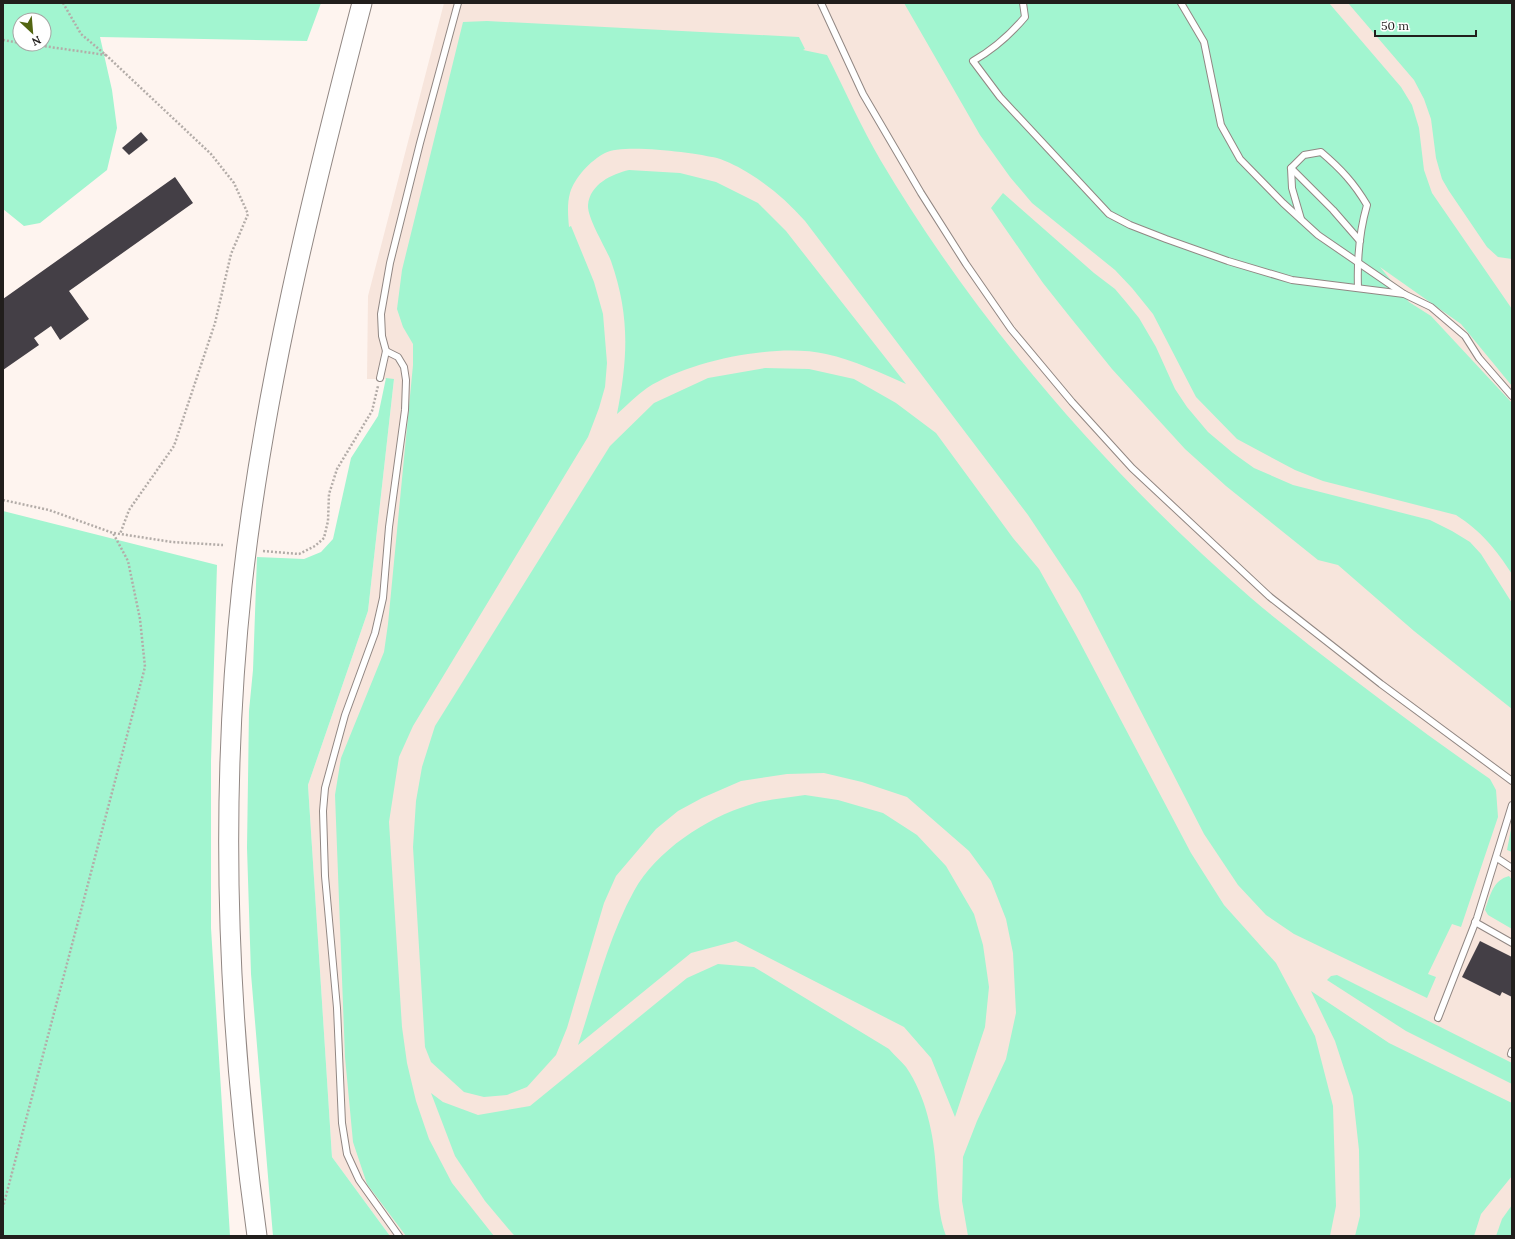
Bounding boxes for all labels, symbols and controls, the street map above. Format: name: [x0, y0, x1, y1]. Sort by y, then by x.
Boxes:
north arrow: [12, 12, 52, 52]
scale bar: [1375, 12, 1476, 38]
text: 50 m: [1381, 18, 1409, 33]
text: N: [29, 33, 43, 49]

